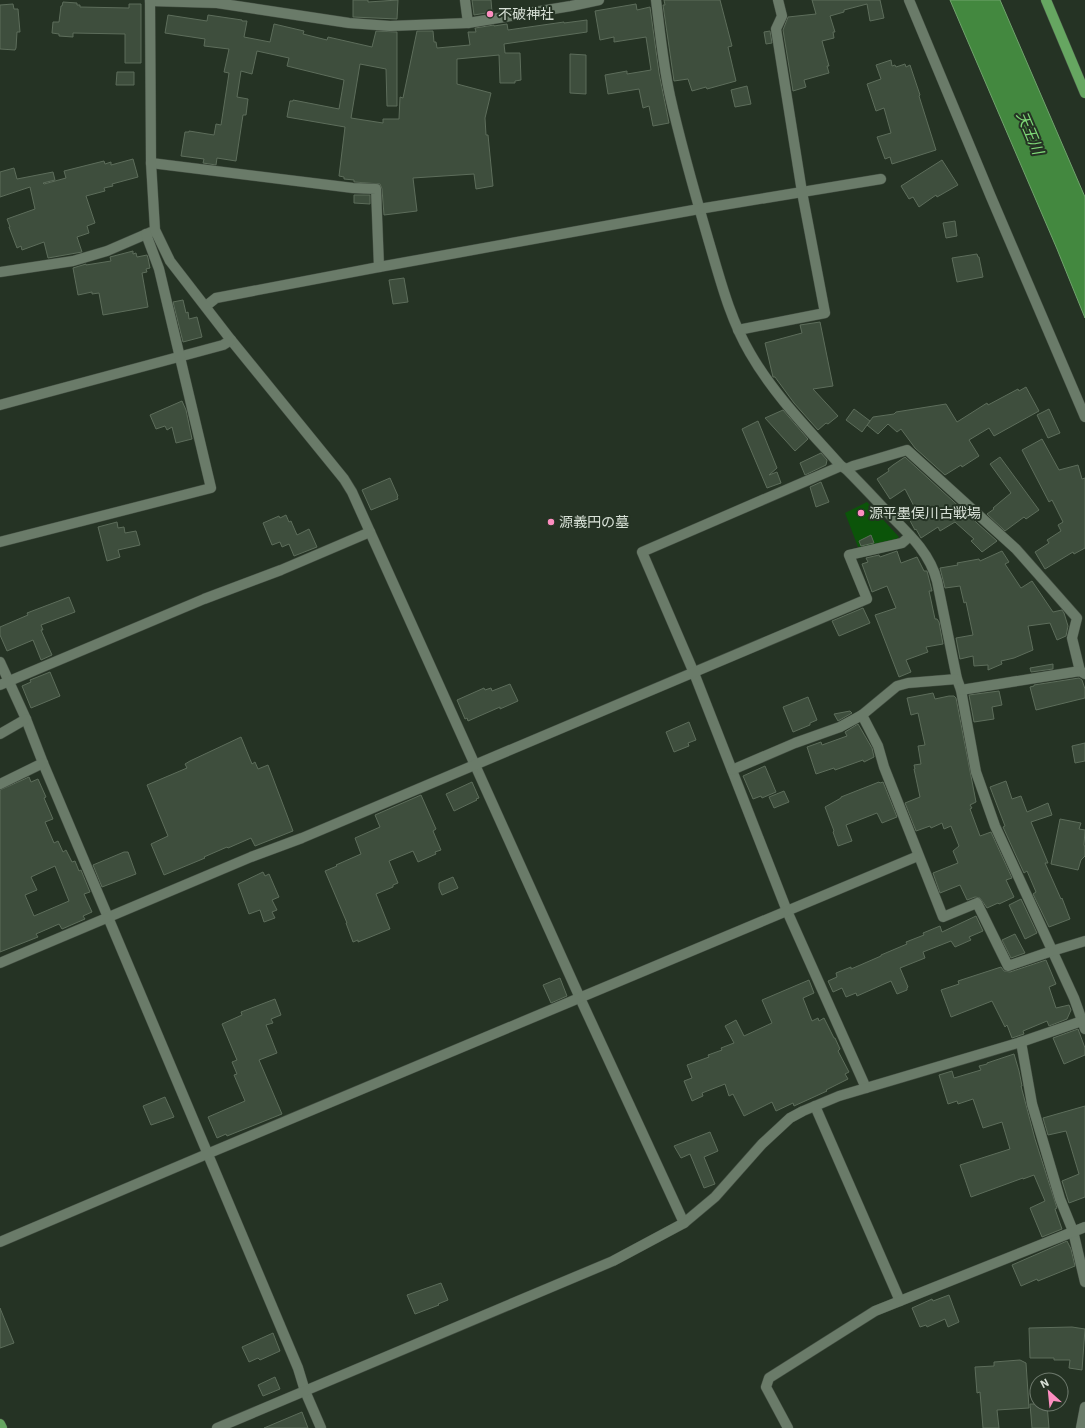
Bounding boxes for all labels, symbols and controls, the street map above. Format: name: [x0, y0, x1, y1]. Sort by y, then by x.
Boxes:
place label: 不破神社: [498, 5, 554, 23]
marker: 不破神社: [485, 9, 495, 19]
water label: 天王川: [1013, 108, 1049, 159]
place label: 源平墨俣川古戦場: [869, 504, 981, 522]
marker: 源平墨俣川古戦場: [856, 508, 866, 518]
place label: 源義円の墓: [559, 513, 629, 531]
marker: 源義円の墓: [546, 517, 556, 527]
north arrow: [1029, 1372, 1069, 1412]
text: N: [1038, 1375, 1051, 1391]

